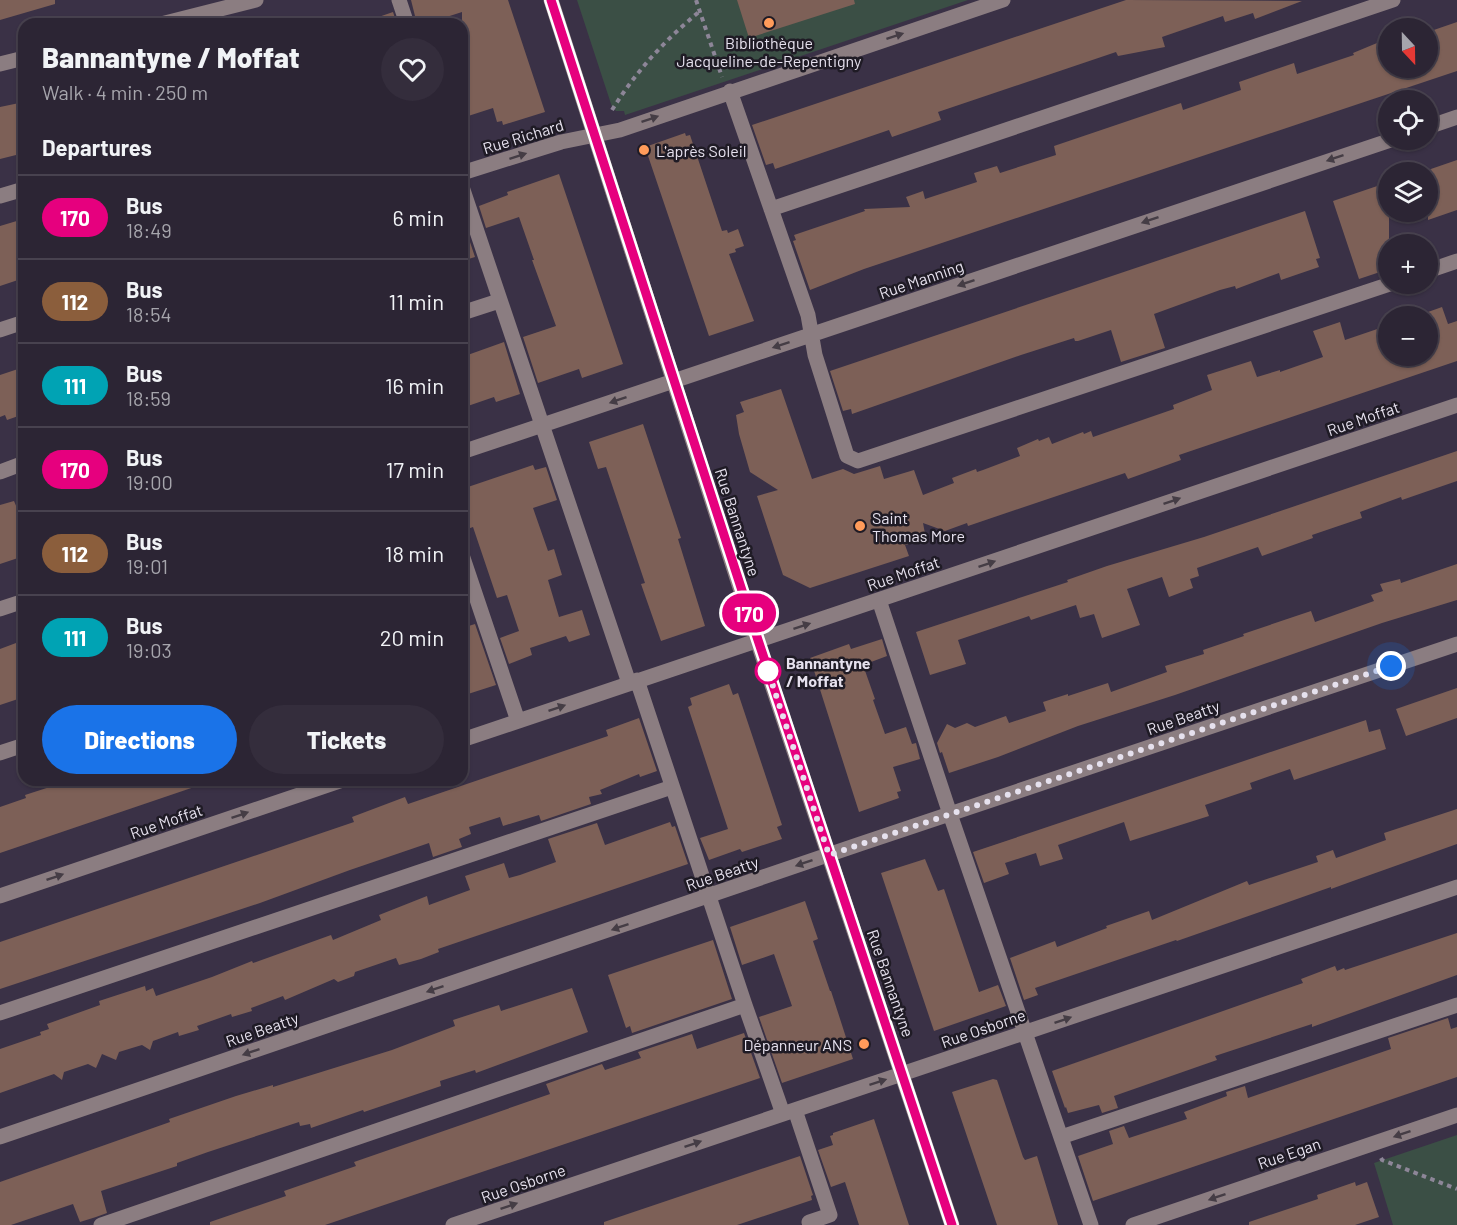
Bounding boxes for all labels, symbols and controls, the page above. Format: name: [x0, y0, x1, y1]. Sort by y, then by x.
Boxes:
marker: Bibliothèque Jacqueline-de-Repentigny: [762, 16, 776, 30]
north arrow: [1378, 18, 1438, 78]
map controls: [1378, 18, 1438, 366]
one-way arrow: [886, 31, 904, 40]
place label: Bibliothèque Jacqueline-de-Repentigny: [677, 33, 862, 70]
button: heart: [381, 38, 444, 101]
text: Bannantyne / Moffat: [42, 40, 299, 74]
text: Walk · 4 min · 250 m: [42, 80, 208, 104]
button: locate: [1378, 90, 1438, 150]
one-way arrow: [641, 114, 659, 123]
street label: Rue Richard: [480, 115, 566, 157]
text: Departures: [42, 134, 152, 160]
place label: L'après Soleil: [656, 141, 747, 160]
marker: L'après Soleil: [637, 143, 651, 157]
one-way arrow: [509, 150, 527, 160]
one-way arrow: [1326, 154, 1344, 164]
button: layers: [1378, 162, 1438, 222]
text: Bus: [126, 192, 163, 218]
text: 6 min: [393, 204, 444, 230]
text: 170: [60, 205, 90, 230]
one-way arrow: [1141, 216, 1159, 226]
text: 18:49: [126, 218, 172, 242]
button: +: [1378, 234, 1438, 294]
street label: Rue Manning: [876, 256, 966, 302]
text: Bus: [126, 276, 163, 302]
one-way arrow: [957, 278, 975, 288]
text: 11 min: [388, 288, 444, 314]
text: 112: [62, 289, 88, 314]
text: 18:54: [126, 302, 172, 326]
button: −: [1378, 306, 1438, 366]
one-way arrow: [772, 341, 790, 350]
text: Bus: [126, 360, 163, 386]
text: 16 min: [385, 372, 444, 398]
text: 111: [64, 373, 86, 398]
text: 18:59: [126, 386, 171, 410]
one-way arrow: [609, 395, 627, 405]
street label: Rue Moffat: [1324, 397, 1402, 439]
text: Bus: [126, 444, 163, 470]
text: 17 min: [386, 456, 444, 482]
text: 170: [60, 457, 90, 482]
street label: Rue Bannantyne: [712, 466, 764, 578]
text: 19:00: [126, 470, 173, 494]
one-way arrow: [1163, 496, 1181, 506]
place label: Saint Thomas More: [872, 508, 965, 545]
marker: Saint Thomas More: [853, 519, 867, 533]
text: Bus: [126, 528, 163, 554]
text: 18 min: [385, 540, 444, 566]
text: 112: [62, 541, 88, 566]
street label: Rue Moffat: [864, 552, 942, 594]
text: 19:01: [126, 554, 168, 578]
one-way arrow: [978, 558, 996, 568]
line badge: 170: [714, 594, 783, 632]
text: 170: [734, 601, 764, 626]
text: Bus: [126, 612, 163, 638]
one-way arrow: [793, 620, 811, 630]
text: 20 min: [380, 624, 444, 650]
text: 111: [64, 625, 86, 650]
text: 19:03: [126, 638, 172, 662]
your location: [1376, 651, 1406, 681]
place label: Bannantyne / Moffat: [786, 653, 871, 690]
marker: Bannantyne / Moffat: [755, 658, 781, 684]
street label: Rue Beatty: [1144, 695, 1222, 738]
one-way arrow: [548, 702, 566, 712]
button: Directions: [42, 705, 237, 774]
button: Tickets: [249, 705, 444, 774]
street label: Rue Moffat: [127, 800, 205, 842]
one-way arrow: [231, 809, 249, 819]
street label: Rue Beatty: [683, 851, 761, 894]
one-way arrow: [795, 859, 813, 869]
one-way arrow: [46, 872, 64, 881]
one-way arrow: [611, 922, 629, 932]
street label: Rue Bannantyne: [864, 927, 918, 1039]
one-way arrow: [426, 985, 444, 995]
street label: Rue Osborne: [938, 1005, 1028, 1051]
street label: Rue Beatty: [223, 1007, 301, 1050]
one-way arrow: [1054, 1014, 1072, 1024]
place label: Dépanneur ANS: [743, 1035, 852, 1054]
marker: Dépanneur ANS: [857, 1037, 871, 1051]
one-way arrow: [242, 1048, 260, 1058]
one-way arrow: [869, 1077, 887, 1087]
one-way arrow: [1393, 1130, 1411, 1139]
street label: Rue Egan: [1255, 1133, 1323, 1173]
one-way arrow: [684, 1139, 702, 1149]
street label: Rue Osborne: [478, 1160, 568, 1206]
one-way arrow: [1208, 1193, 1226, 1203]
one-way arrow: [500, 1201, 518, 1211]

